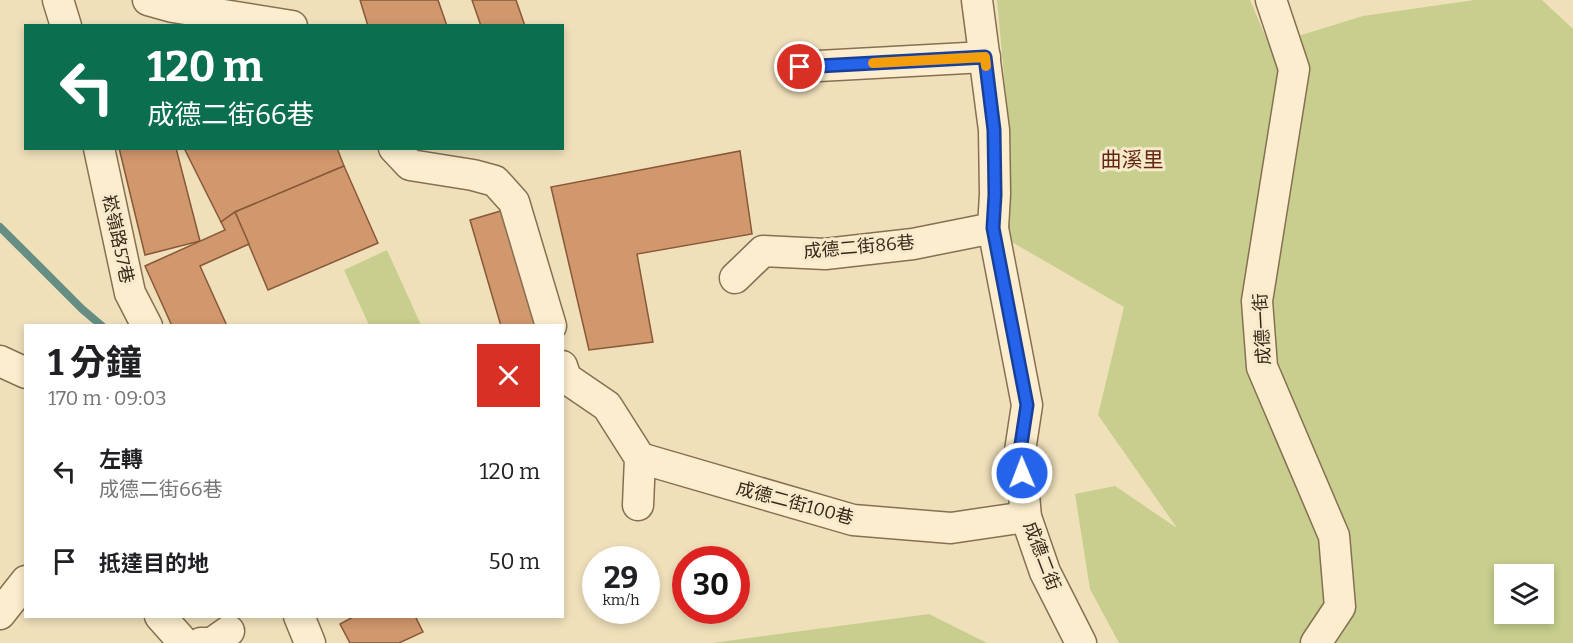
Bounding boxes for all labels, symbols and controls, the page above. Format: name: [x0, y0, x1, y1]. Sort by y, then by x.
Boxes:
pin: [774, 41, 825, 92]
text: 120 m: [147, 42, 263, 92]
icon: left: [48, 48, 126, 126]
icon: arrive: [783, 50, 816, 83]
text: 成德二街66巷: [147, 99, 314, 131]
district label: 曲溪里: [1101, 147, 1164, 173]
street label: 崧嶺路57巷: [98, 193, 138, 285]
street label: 成德二街86巷: [803, 231, 915, 263]
street label: 成德一街: [1249, 292, 1275, 366]
text: 1 分鐘: [48, 341, 142, 385]
button: close: [477, 344, 540, 407]
text: 170 m · 09:03: [48, 386, 167, 410]
position arrow: [990, 441, 1054, 505]
text: 左轉: [99, 446, 143, 473]
icon: left: [48, 455, 81, 488]
text: 120 m: [480, 458, 540, 485]
text: 成德二街66巷: [99, 477, 222, 501]
street label: 成德二街100巷: [734, 477, 856, 529]
street label: 成德二街: [1019, 518, 1065, 594]
icon: arrive: [48, 545, 81, 578]
speed limit sign: 30: [672, 546, 750, 624]
text: 50 m: [489, 548, 540, 575]
text: 抵達目的地: [99, 550, 209, 577]
text: 29: [604, 560, 638, 596]
map controls: [1494, 564, 1554, 624]
button: layers: [1494, 564, 1554, 624]
text: km/h: [602, 591, 640, 609]

